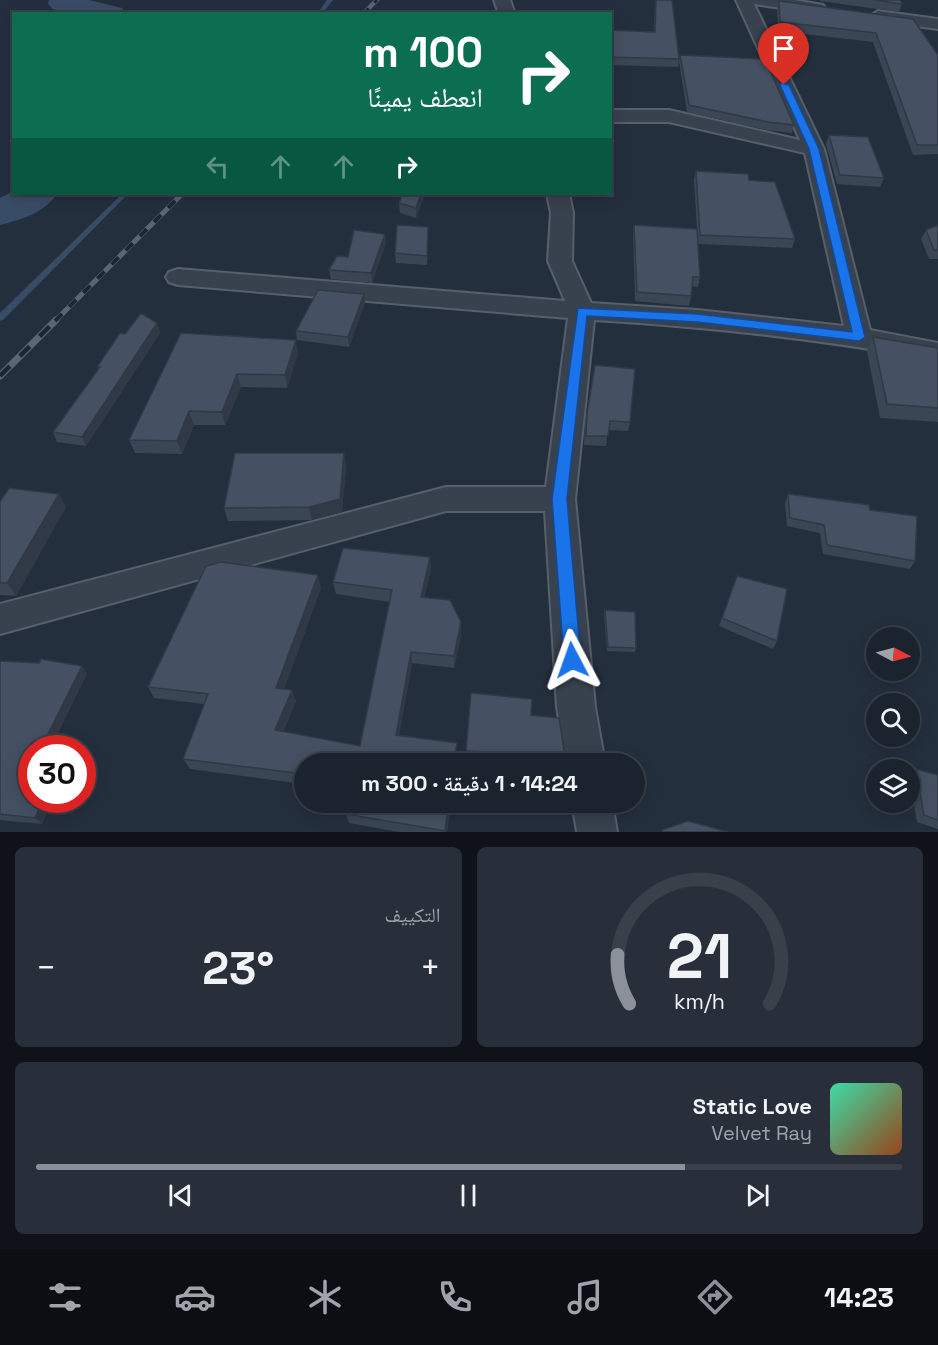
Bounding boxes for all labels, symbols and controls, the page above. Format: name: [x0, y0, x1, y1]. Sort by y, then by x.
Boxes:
pin: [758, 23, 809, 85]
text: 100 m: [363, 26, 483, 79]
icon: arrive: [767, 32, 800, 65]
icon: right: [504, 36, 582, 114]
text: انعطف يمينًا: [367, 80, 483, 115]
icon: left: [201, 150, 234, 183]
icon: ahead: [264, 150, 297, 183]
icon: ahead: [327, 150, 360, 183]
icon: right: [390, 150, 423, 183]
north arrow: [866, 627, 920, 681]
map controls: [866, 627, 920, 813]
position arrow: [540, 628, 604, 692]
button: search: [866, 693, 920, 747]
speed limit sign: 30: [18, 735, 96, 813]
button: layers: [866, 759, 920, 813]
text: 14:24 · 1 دقيقة · 300 m: [361, 769, 578, 797]
text: التكييف: [384, 902, 441, 928]
text: 21: [667, 917, 732, 996]
text: 23°: [202, 940, 274, 997]
text: −: [36, 947, 56, 989]
text: +: [420, 947, 440, 989]
text: km/h: [674, 988, 725, 1015]
text: Static Love: [693, 1092, 812, 1120]
text: Velvet Ray: [711, 1120, 812, 1146]
icon: previous: [164, 1179, 197, 1212]
icon: pause: [452, 1179, 485, 1212]
icon: next: [741, 1179, 774, 1212]
icon: filters: [44, 1276, 86, 1318]
icon: car: [174, 1276, 216, 1318]
icon: climate: [304, 1276, 346, 1318]
icon: phone: [434, 1276, 476, 1318]
icon: music: [564, 1276, 606, 1318]
icon: directions: [694, 1276, 736, 1318]
text: 14:23: [824, 1280, 894, 1315]

